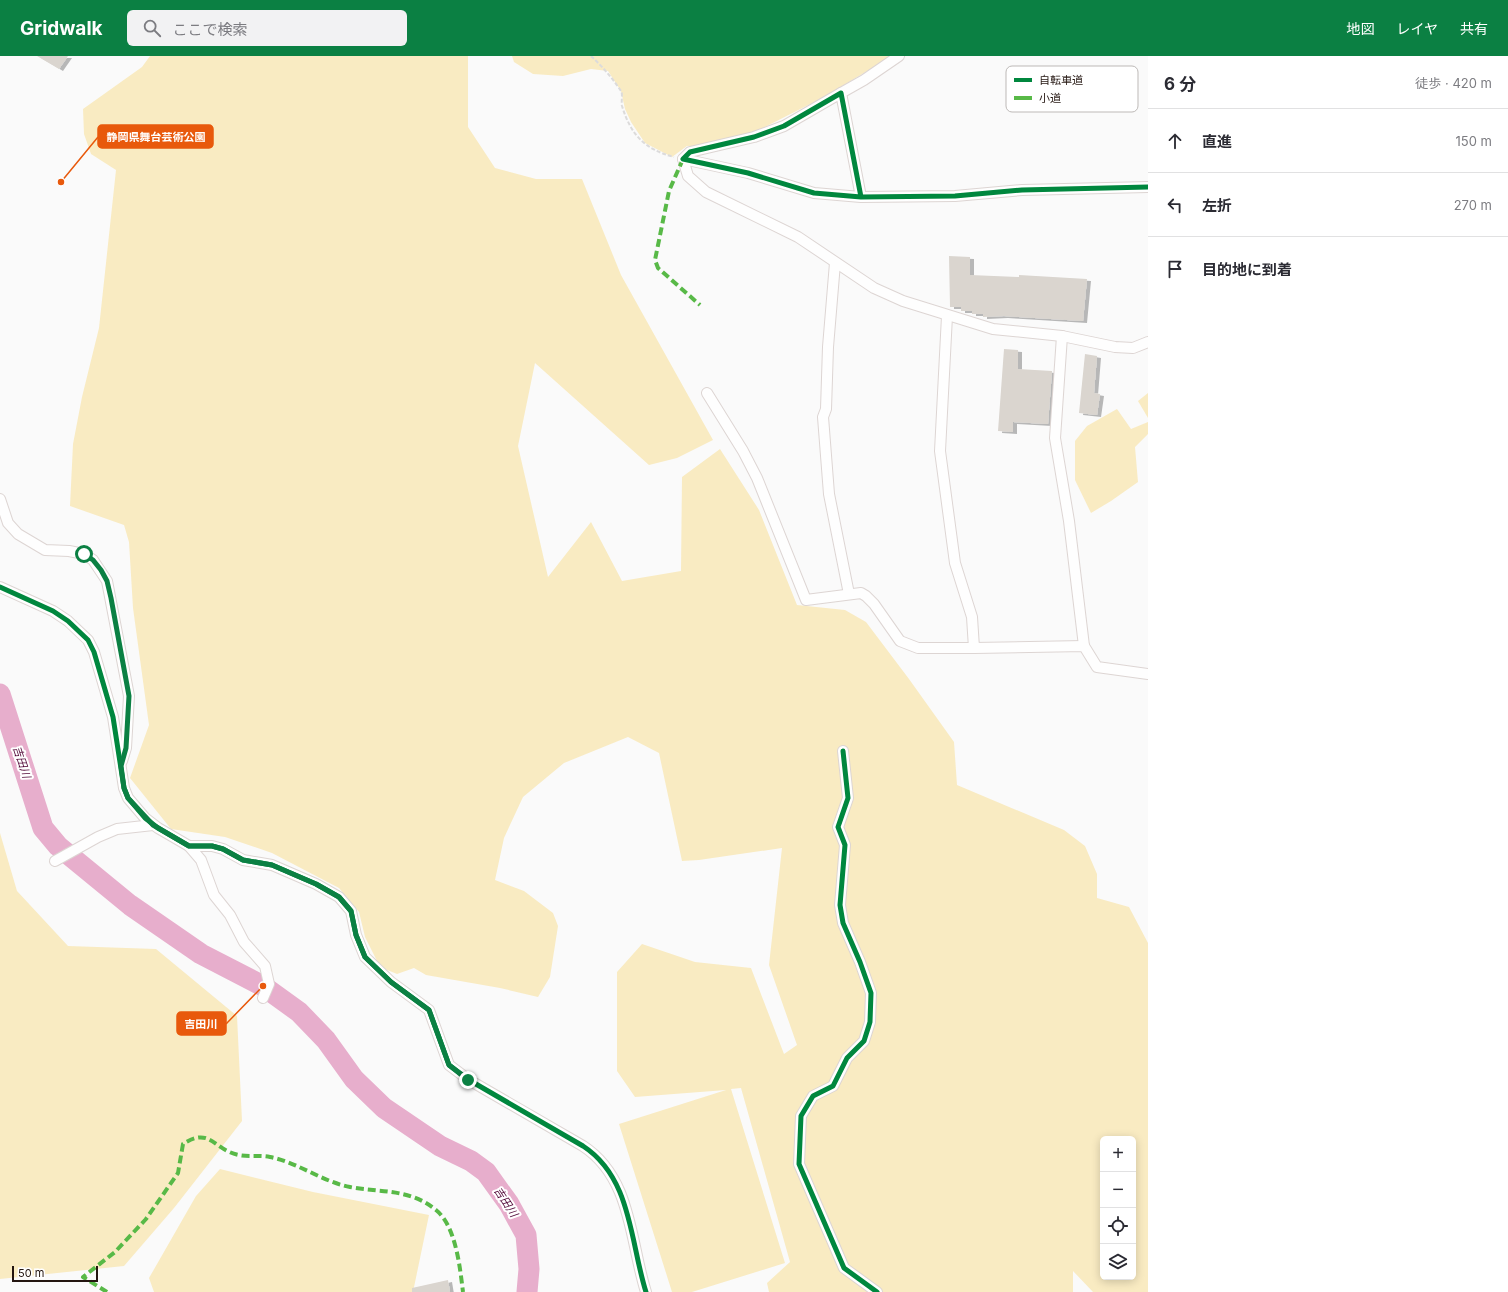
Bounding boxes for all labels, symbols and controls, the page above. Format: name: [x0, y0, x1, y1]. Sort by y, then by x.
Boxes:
search box: [127, 10, 407, 46]
text: Gridwalk: [20, 17, 103, 40]
icon: search: [141, 17, 163, 39]
text: ここで検索: [173, 20, 248, 39]
text: 地図: [1346, 20, 1374, 37]
text: レイヤ: [1396, 20, 1438, 37]
text: 共有: [1460, 20, 1488, 37]
legend: [1006, 66, 1138, 112]
text: 自転車道: [1039, 73, 1083, 87]
text: 6 分: [1164, 74, 1196, 94]
text: 徒歩 · 420 m: [1415, 75, 1492, 91]
text: 小道: [1039, 91, 1061, 105]
callout: 静岡県舞台芸術公園: [98, 125, 213, 148]
text: 静岡県舞台芸術公園: [107, 130, 206, 144]
icon: ahead: [1164, 130, 1186, 152]
text: 直進: [1202, 132, 1232, 151]
text: 150 m: [1456, 133, 1492, 149]
icon: left: [1164, 194, 1186, 216]
text: 左折: [1202, 196, 1232, 215]
text: 270 m: [1454, 197, 1492, 213]
icon: arrive: [1164, 258, 1186, 280]
text: 目的地に到着: [1202, 260, 1292, 279]
route start: [75, 545, 93, 563]
water label: 吉田川: [10, 744, 34, 781]
callout: 吉田川: [177, 1012, 226, 1035]
text: 吉田川: [185, 1017, 218, 1031]
route end: [459, 1071, 477, 1089]
map controls: [1100, 1136, 1136, 1280]
button: +: [1100, 1136, 1136, 1172]
button: −: [1100, 1172, 1136, 1208]
water label: 吉田川: [491, 1184, 521, 1220]
button: locate: [1100, 1208, 1136, 1244]
button: layers: [1100, 1244, 1136, 1280]
scale bar: [12, 1264, 98, 1283]
text: 50 m: [18, 1266, 44, 1280]

